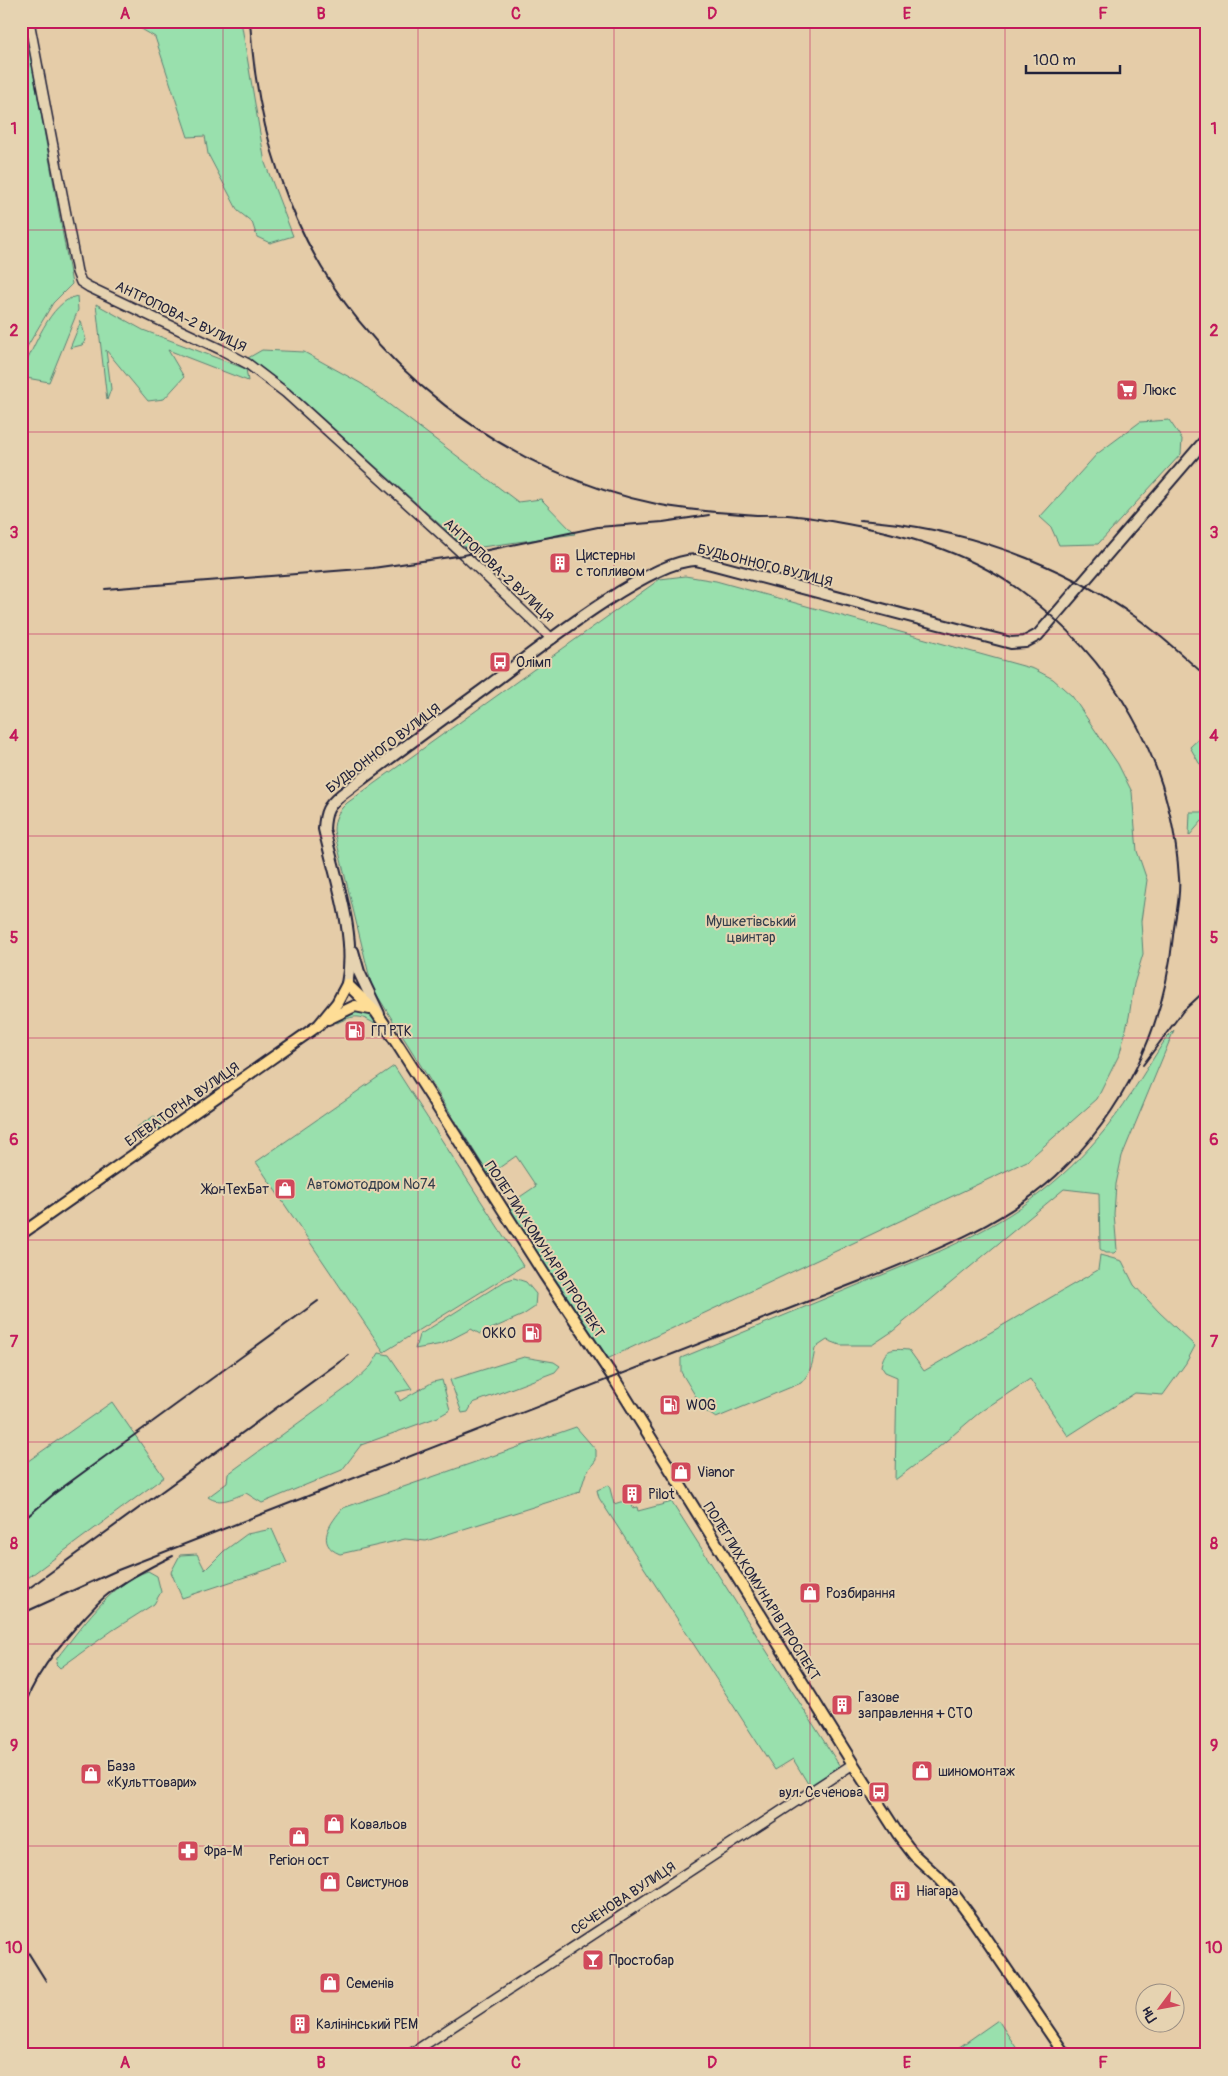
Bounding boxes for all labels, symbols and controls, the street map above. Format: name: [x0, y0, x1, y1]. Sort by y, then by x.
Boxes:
text: A: [120, 4, 131, 24]
text: B: [316, 4, 326, 24]
text: C: [511, 4, 521, 24]
text: D: [707, 4, 717, 24]
text: E: [903, 4, 912, 24]
text: F: [1098, 4, 1108, 24]
scale bar: [1026, 42, 1119, 74]
text: 100 m: [1033, 51, 1076, 70]
text: 1: [11, 119, 17, 139]
text: 1: [1211, 119, 1217, 139]
street label: АНТРОПОВА-2 ВУЛИЦЯ: [112, 277, 249, 356]
text: 2: [10, 321, 19, 341]
text: 2: [1210, 321, 1219, 341]
supermarket icon: Люкс: [1115, 378, 1139, 402]
place label: Люкс: [1142, 382, 1177, 399]
street label: АНТРОПОВА-2 ВУЛИЦЯ: [440, 515, 557, 626]
text: 3: [10, 523, 19, 543]
text: 3: [1210, 523, 1219, 543]
street label: БУДЬОННОГО ВУЛИЦЯ: [695, 540, 834, 591]
place label: Цистерны с топливом: [576, 547, 645, 580]
building icon: Цистерны с топливом: [548, 551, 572, 575]
bus stop icon: Олімп: [488, 650, 512, 674]
place label: Олімп: [516, 654, 551, 671]
street label: БУДЬОННОГО ВУЛИЦЯ: [323, 700, 444, 797]
text: 4: [9, 726, 19, 746]
text: 4: [1209, 726, 1219, 746]
park label: Мушкетівський цвинтар: [706, 913, 796, 946]
text: 5: [10, 928, 19, 948]
text: 5: [1210, 928, 1219, 948]
fuel station icon: ГП РТК: [343, 1019, 367, 1043]
place label: ГП РТК: [371, 1023, 412, 1040]
street label: ЕЛЕВАТОРНА ВУЛИЦЯ: [122, 1059, 243, 1150]
text: 6: [9, 1130, 19, 1150]
text: 6: [1209, 1130, 1219, 1150]
street label: ПОЛЕГЛИХ КОМУНАРІВ ПРОСПЕКТ: [481, 1158, 608, 1341]
park label: Автомотодром №74: [306, 1176, 436, 1193]
shop icon: ЖонТехБат: [273, 1177, 297, 1201]
place label: ЖонТехБат: [201, 1181, 269, 1198]
fuel station icon: ОККО: [520, 1321, 544, 1345]
place label: ОККО: [482, 1325, 516, 1342]
text: 7: [10, 1332, 19, 1352]
text: 7: [1210, 1332, 1219, 1352]
fuel station icon: WOG: [658, 1393, 682, 1417]
place label: WOG: [686, 1397, 716, 1414]
shop icon: Vianor: [669, 1460, 693, 1484]
place label: Vianor: [697, 1464, 735, 1481]
building icon: Pilot: [620, 1482, 644, 1506]
place label: Pilot: [648, 1486, 675, 1503]
street label: ПОЛЕГЛИХ КОМУНАРІВ ПРОСПЕКТ: [700, 1499, 824, 1684]
text: 8: [10, 1534, 18, 1554]
text: 8: [1210, 1534, 1218, 1554]
shop icon: Розбирання: [798, 1581, 822, 1605]
place label: Розбирання: [826, 1585, 895, 1602]
place label: Газове заправлення + СТО: [858, 1689, 973, 1722]
building icon: Газове заправлення + СТО: [830, 1693, 854, 1717]
text: 9: [10, 1736, 18, 1756]
text: 9: [1210, 1736, 1218, 1756]
place label: База «Культтовари»: [107, 1758, 197, 1791]
shop icon: шиномонтаж: [910, 1759, 934, 1783]
shop icon: База «Культтовари»: [79, 1762, 103, 1786]
place label: шиномонтаж: [938, 1763, 1015, 1780]
bus stop icon: вул. Сєченова: [867, 1780, 891, 1804]
place label: вул. Сєченова: [779, 1784, 863, 1801]
shop icon: Ковальов: [322, 1812, 346, 1836]
place label: Ковальов: [350, 1816, 407, 1833]
shop icon: Регіон ост: [287, 1825, 311, 1849]
pharmacy icon: Фра-М: [176, 1839, 200, 1863]
place label: Фра-М: [204, 1843, 243, 1860]
place label: Регіон ост: [269, 1852, 329, 1869]
street label: СЄЧЕНОВА ВУЛИЦЯ: [568, 1858, 679, 1939]
shop icon: Свистунов: [318, 1870, 342, 1894]
place label: Свистунов: [346, 1874, 409, 1891]
building icon: Ніагара: [888, 1879, 912, 1903]
place label: Ніагара: [916, 1883, 958, 1900]
text: 10: [5, 1938, 23, 1958]
text: 10: [1205, 1938, 1223, 1958]
bar icon: Простобар: [581, 1948, 605, 1972]
place label: Простобар: [609, 1952, 674, 1969]
shop icon: Семенів: [318, 1971, 342, 1995]
place label: Семенів: [346, 1975, 394, 1992]
north arrow: [1136, 1984, 1186, 2034]
text: Пн: [1138, 2004, 1161, 2026]
building icon: Калінінський РЕМ: [288, 2012, 312, 2036]
place label: Калінінський РЕМ: [316, 2016, 418, 2033]
text: A: [120, 2053, 131, 2073]
text: B: [316, 2053, 326, 2073]
text: C: [511, 2053, 521, 2073]
text: D: [707, 2053, 717, 2073]
text: E: [903, 2053, 912, 2073]
text: F: [1098, 2053, 1108, 2073]

